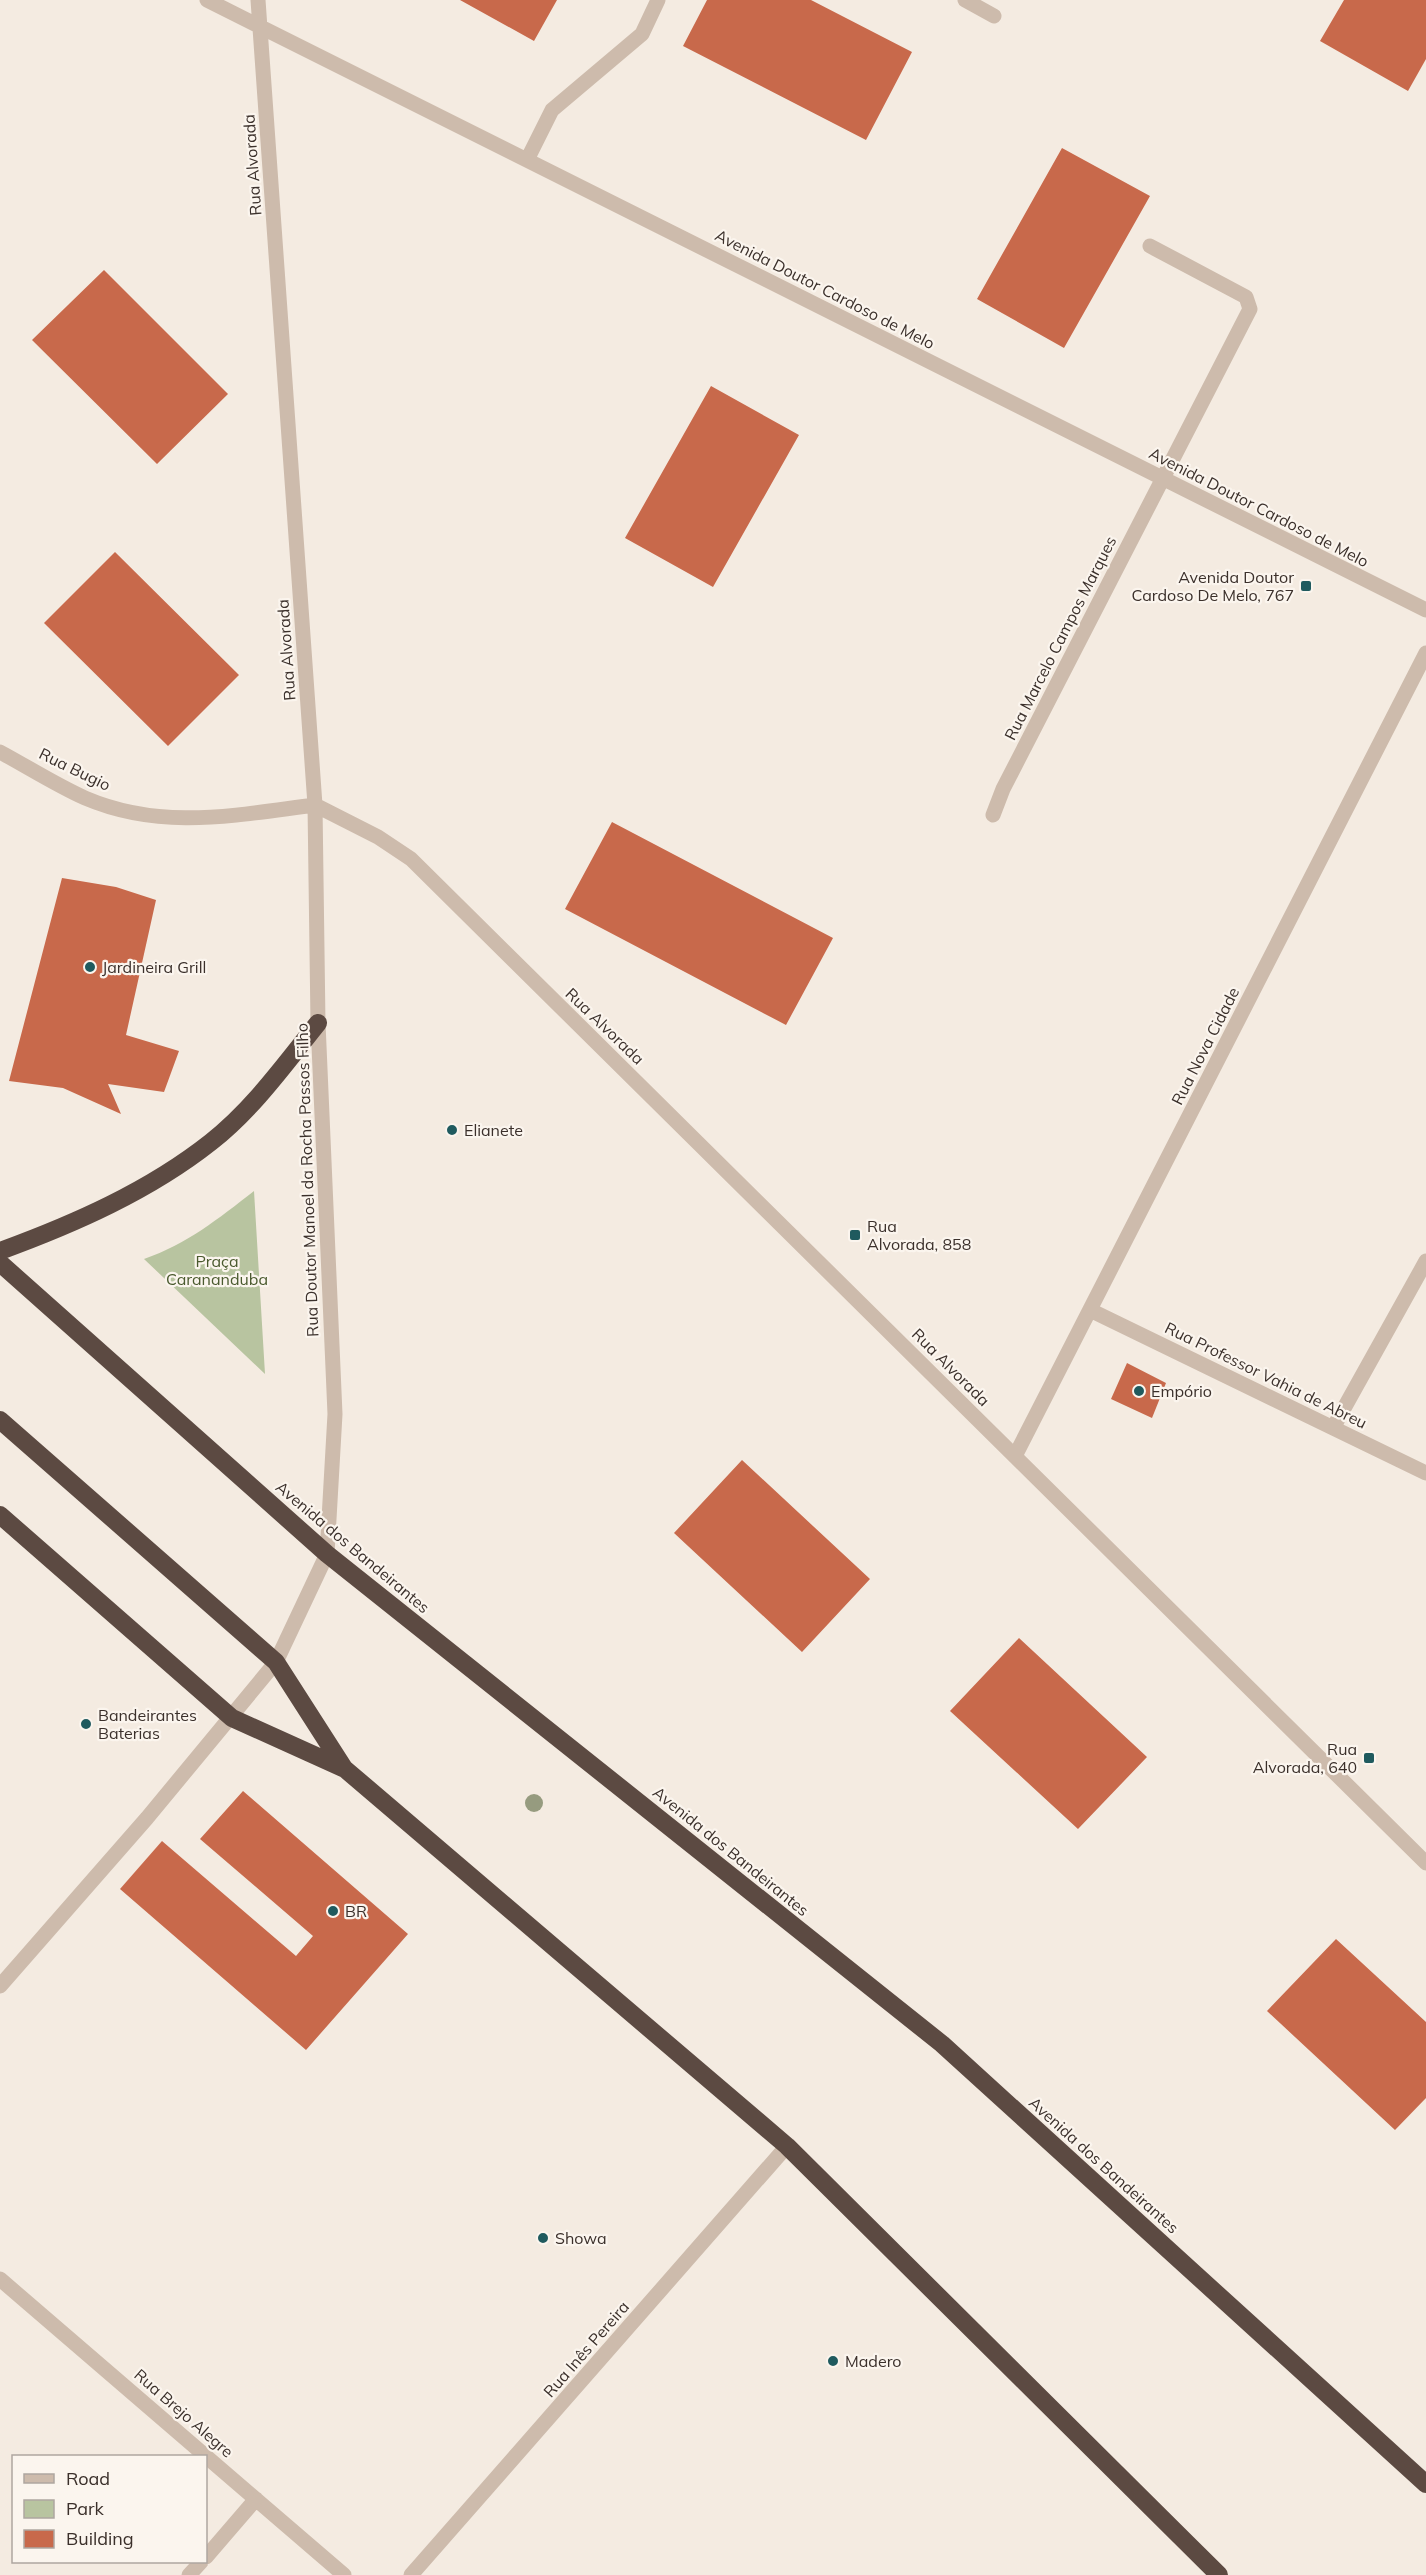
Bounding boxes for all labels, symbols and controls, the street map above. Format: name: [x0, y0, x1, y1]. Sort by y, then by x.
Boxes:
street label: Rua Alvorada: [238, 114, 266, 216]
street label: Avenida Doutor Cardoso de Melo: [712, 225, 938, 353]
street label: Avenida Doutor Cardoso de Melo: [1146, 443, 1372, 571]
street label: Rua Marcelo Campos Marques: [1000, 533, 1120, 743]
place label: Avenida Doutor Cardoso De Melo, 767: [1132, 567, 1294, 605]
marker: Avenida Doutor Cardoso De Melo, 767: [1299, 579, 1313, 593]
street label: Rua Alvorada: [272, 599, 300, 701]
street label: Rua Bugio: [36, 743, 114, 795]
place label: Jardineira Grill: [102, 957, 206, 977]
marker: Jardineira Grill: [83, 960, 97, 974]
street label: Rua Alvorada: [561, 983, 649, 1069]
street label: Rua Nova Cidade: [1167, 984, 1243, 1108]
street label: Rua Doutor Manoel da Rocha Passos Filho: [292, 1023, 322, 1337]
place label: Elianete: [464, 1120, 523, 1140]
marker: Elianete: [445, 1123, 459, 1137]
place label: Rua Alvorada, 858: [867, 1216, 971, 1254]
marker: Rua Alvorada, 858: [848, 1228, 862, 1242]
park label: Praça Carananduba: [166, 1251, 268, 1289]
street label: Rua Professor Vahia de Abreu: [1162, 1317, 1370, 1433]
street label: Rua Alvorada: [908, 1324, 994, 1410]
place label: Empório: [1151, 1381, 1212, 1401]
marker: Empório: [1132, 1384, 1146, 1398]
street label: Avenida dos Bandeirantes: [272, 1477, 434, 1617]
place label: Bandeirantes Baterias: [98, 1705, 197, 1743]
marker: Bandeirantes Baterias: [79, 1717, 93, 1731]
place label: Rua Alvorada, 640: [1253, 1739, 1357, 1777]
marker: Rua Alvorada, 640: [1362, 1751, 1376, 1765]
street label: Avenida dos Bandeirantes: [649, 1782, 813, 1920]
place label: BR: [345, 1901, 367, 1921]
marker: BR: [326, 1904, 340, 1918]
street label: Avenida dos Bandeirantes: [1025, 2092, 1183, 2238]
place label: Showa: [555, 2228, 607, 2248]
marker: Showa: [536, 2231, 550, 2245]
street label: Rua Inês Pereira: [539, 2297, 633, 2401]
place label: Madero: [845, 2351, 901, 2371]
marker: Madero: [826, 2354, 840, 2368]
street label: Rua Brejo Alegre: [130, 2365, 238, 2461]
legend: [12, 2455, 207, 2563]
text: Road: [66, 2467, 110, 2490]
text: Park: [66, 2497, 105, 2520]
text: Building: [66, 2527, 134, 2550]

